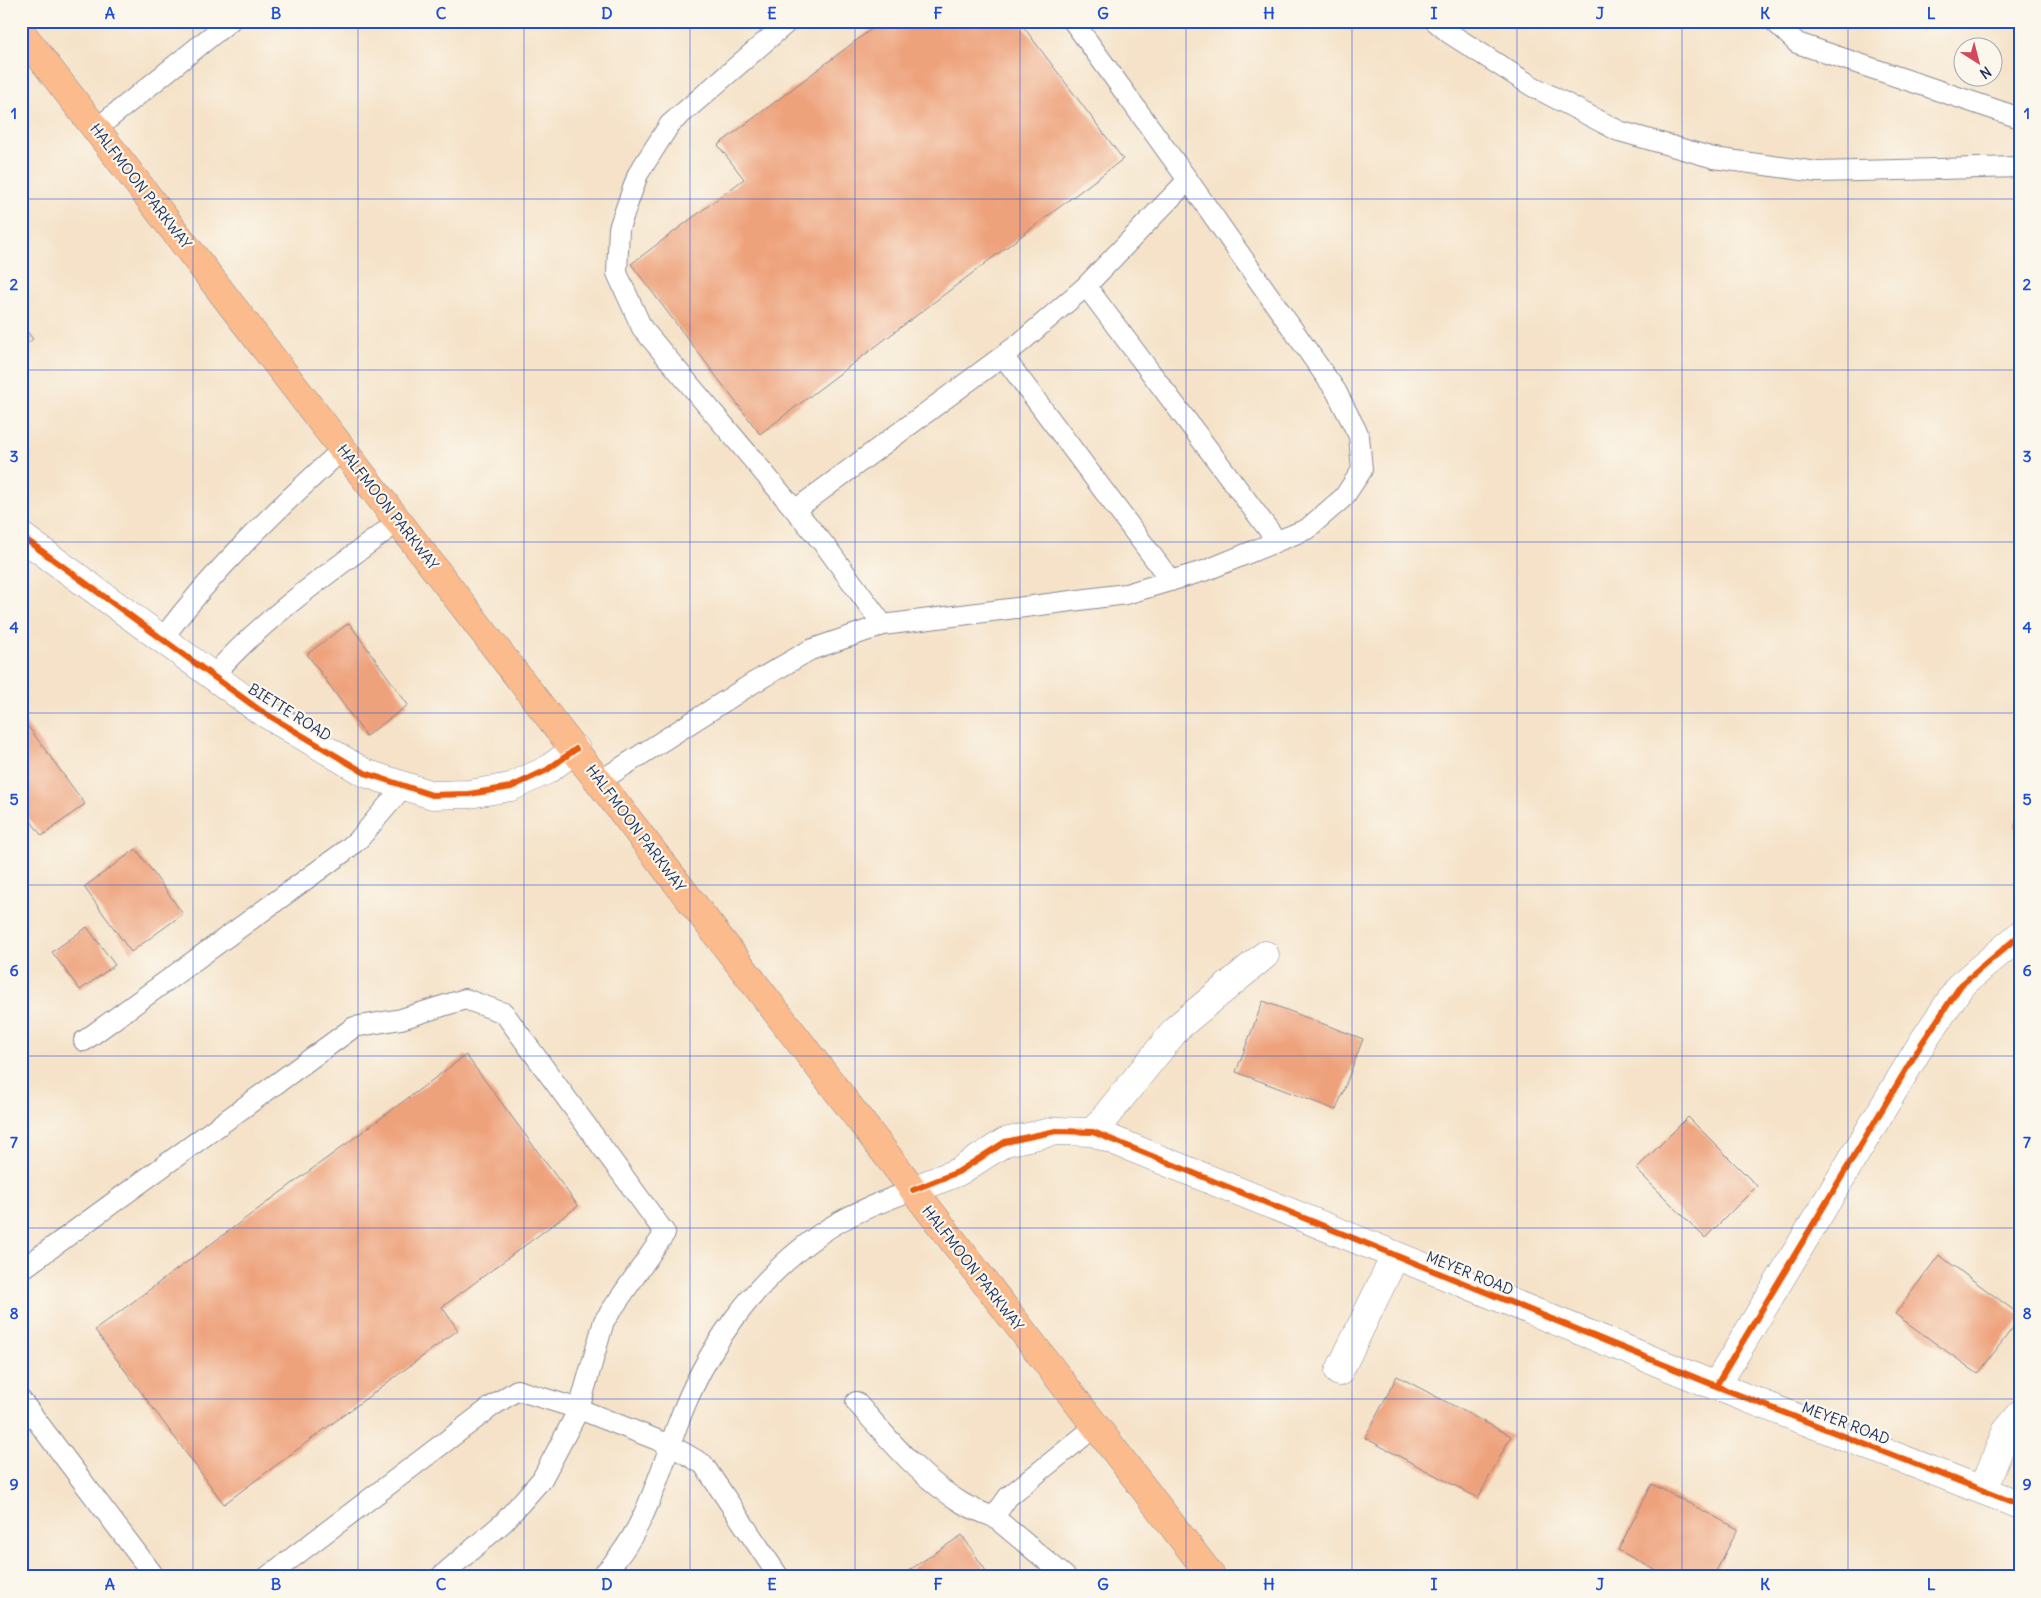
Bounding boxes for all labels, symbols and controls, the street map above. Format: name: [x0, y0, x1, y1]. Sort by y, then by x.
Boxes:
text: A: [105, 3, 115, 23]
text: B: [271, 3, 282, 23]
text: C: [436, 3, 447, 23]
text: D: [601, 3, 613, 23]
text: E: [767, 3, 777, 23]
text: F: [933, 3, 943, 23]
text: G: [1097, 3, 1109, 23]
text: H: [1263, 3, 1275, 23]
text: I: [1431, 3, 1438, 23]
text: J: [1596, 3, 1605, 23]
text: K: [1760, 3, 1770, 23]
text: L: [1927, 3, 1936, 23]
north arrow: [1954, 38, 2004, 88]
text: N: [1976, 62, 1995, 83]
text: 1: [11, 103, 17, 123]
text: 1: [2024, 103, 2030, 123]
street label: HALFMOON PARKWAY: [86, 119, 196, 253]
text: 2: [10, 274, 19, 294]
text: 2: [2023, 274, 2032, 294]
street label: HALFMOON PARKWAY: [333, 440, 443, 574]
text: 3: [9, 446, 19, 466]
text: 3: [2022, 446, 2032, 466]
text: 4: [9, 617, 19, 637]
text: 4: [2022, 617, 2032, 637]
street label: BIETTE ROAD: [245, 679, 335, 745]
street label: HALFMOON PARKWAY: [582, 761, 690, 896]
text: 5: [9, 789, 19, 809]
text: 5: [2022, 789, 2032, 809]
text: 6: [9, 960, 19, 980]
text: 6: [2022, 960, 2032, 980]
text: 7: [10, 1132, 18, 1152]
text: 7: [2023, 1132, 2031, 1152]
street label: HALFMOON PARKWAY: [918, 1201, 1028, 1335]
street label: MEYER ROAD: [1424, 1247, 1516, 1299]
text: 8: [9, 1303, 19, 1323]
text: 8: [2022, 1303, 2032, 1323]
street label: MEYER ROAD: [1799, 1398, 1893, 1448]
text: 9: [9, 1474, 19, 1494]
text: 9: [2022, 1474, 2032, 1494]
text: A: [105, 1574, 115, 1594]
text: B: [271, 1574, 282, 1594]
text: C: [436, 1574, 447, 1594]
text: D: [601, 1574, 613, 1594]
text: E: [767, 1574, 777, 1594]
text: F: [933, 1574, 943, 1594]
text: G: [1097, 1574, 1109, 1594]
text: H: [1263, 1574, 1275, 1594]
text: I: [1431, 1574, 1438, 1594]
text: J: [1596, 1574, 1605, 1594]
text: K: [1760, 1574, 1770, 1594]
text: L: [1927, 1574, 1936, 1594]

